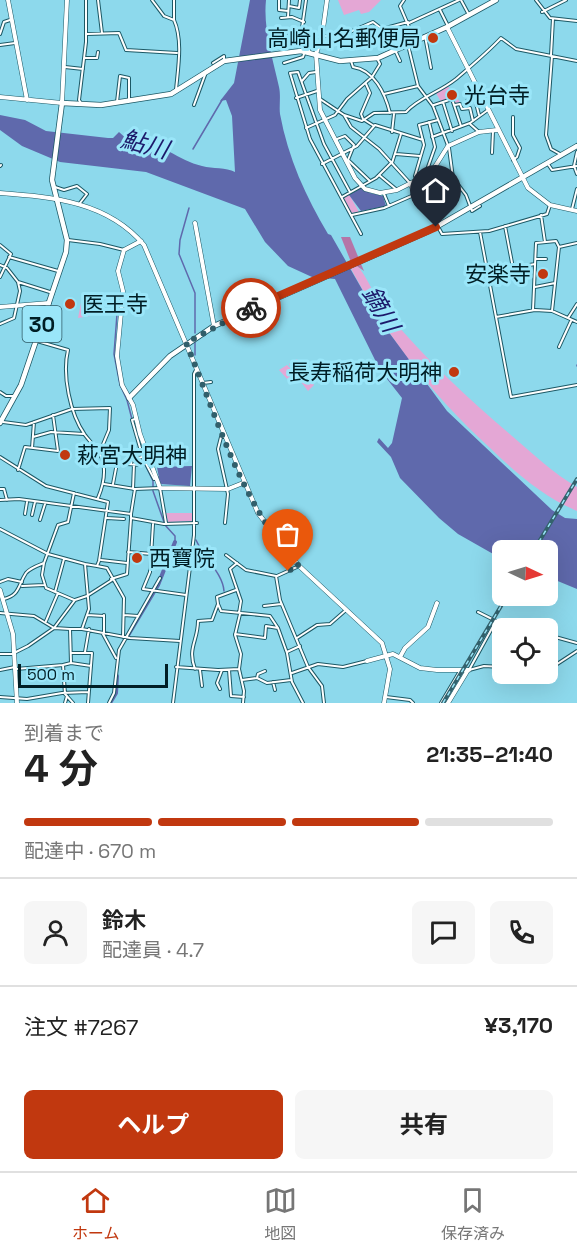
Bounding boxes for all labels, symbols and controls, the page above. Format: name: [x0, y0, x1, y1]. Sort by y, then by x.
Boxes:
place label: 高崎山名郵便局: [267, 24, 421, 52]
marker: 高崎山名郵便局: [426, 31, 440, 45]
place label: 光台寺: [464, 81, 530, 109]
marker: 光台寺: [445, 88, 459, 102]
water label: 鮎川: [118, 123, 175, 166]
pin: [410, 165, 461, 227]
icon: home: [419, 174, 452, 207]
place label: 安楽寺: [465, 260, 531, 288]
marker: 安楽寺: [536, 267, 550, 281]
courier: [221, 278, 281, 338]
water label: 鏑川: [356, 280, 408, 340]
place label: 医王寺: [82, 290, 148, 318]
icon: bike: [235, 292, 268, 325]
marker: 医王寺: [63, 297, 77, 311]
road number: 30: [22, 306, 62, 342]
place label: 長寿稲荷大明神: [288, 358, 442, 386]
marker: 長寿稲荷大明神: [447, 365, 461, 379]
place label: 萩宮大明神: [77, 441, 187, 469]
marker: 萩宮大明神: [58, 448, 72, 462]
pin: [262, 509, 313, 571]
icon: bag: [271, 518, 304, 551]
north arrow: [492, 540, 558, 606]
map controls: [492, 540, 558, 684]
place label: 西寶院: [149, 544, 215, 572]
marker: 西寶院: [130, 551, 144, 565]
button: locate: [492, 618, 558, 684]
scale bar: [18, 661, 168, 688]
text: 500 m: [27, 664, 75, 685]
text: 到着まで: [24, 720, 104, 746]
text: 21:35–21:40: [426, 740, 553, 768]
text: 4 分: [24, 744, 98, 793]
text: 配達中 · 670 m: [24, 838, 156, 864]
button: person: [24, 901, 87, 964]
button: chat: [412, 901, 475, 964]
button: phone: [490, 901, 553, 964]
text: 鈴木: [102, 906, 146, 934]
text: 配達員 · 4.7: [102, 937, 204, 963]
text: ¥3,170: [484, 1011, 553, 1039]
text: 注文 #7267: [24, 1013, 138, 1041]
button: ヘルプ: [24, 1090, 283, 1159]
button: 共有: [295, 1090, 553, 1159]
tab: ホーム: [72, 1184, 120, 1244]
tab: 地図: [264, 1184, 297, 1244]
tab: 保存済み: [441, 1184, 505, 1244]

